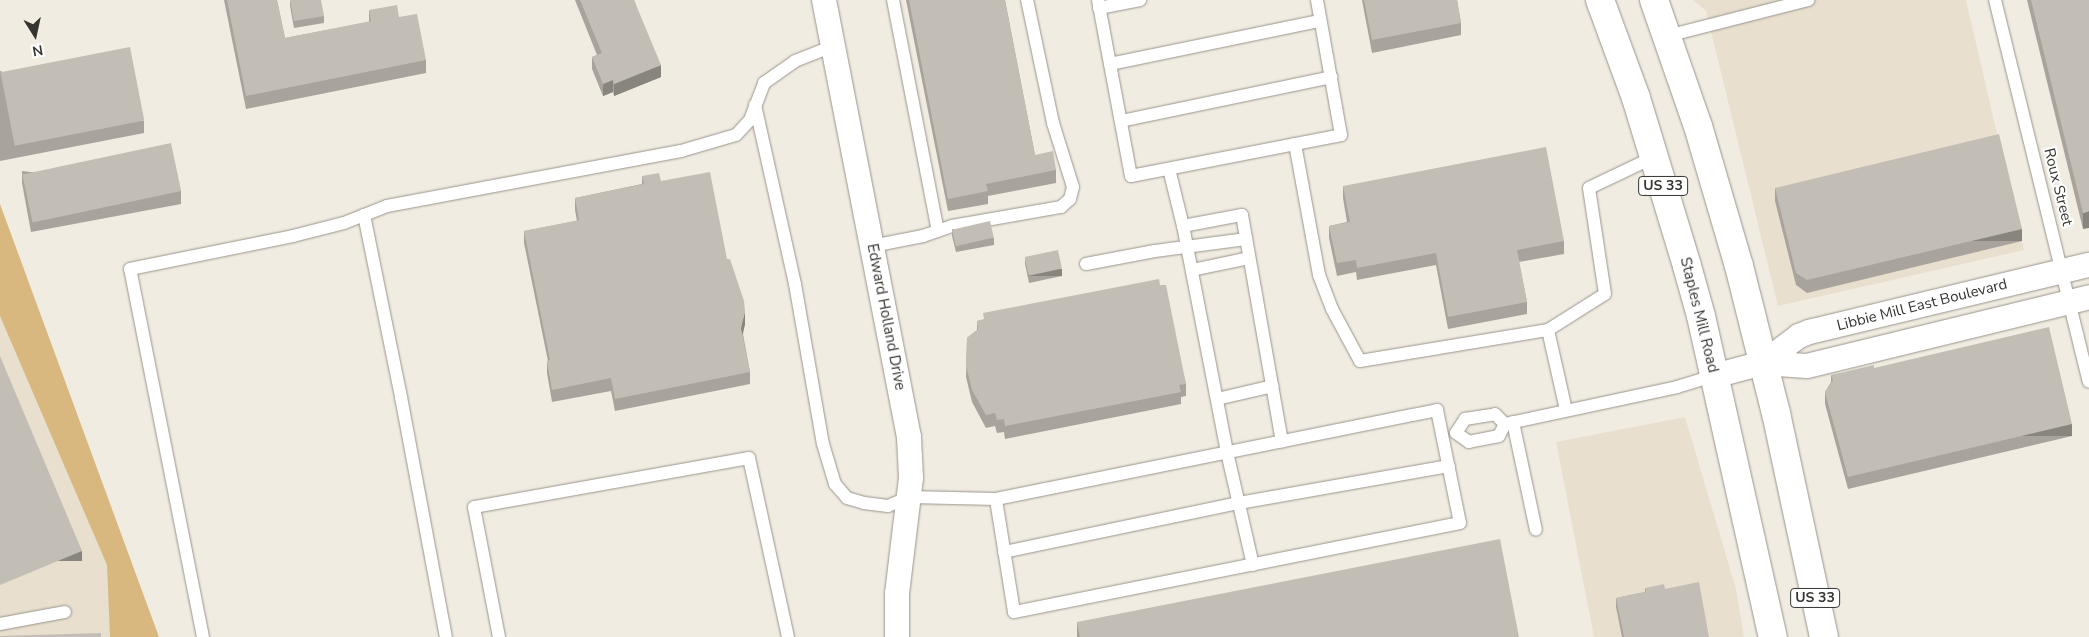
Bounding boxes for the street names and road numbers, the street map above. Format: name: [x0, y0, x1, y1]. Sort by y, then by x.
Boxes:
street label: Roux Street: [2040, 146, 2076, 228]
road number: US 33: [1638, 175, 1688, 198]
street label: Edward Holland Drive: [863, 242, 909, 392]
street label: Staples Mill Road: [1676, 255, 1722, 375]
street label: Libbie Mill East Boulevard: [1835, 275, 2009, 335]
road number: US 33: [1790, 586, 1840, 610]

